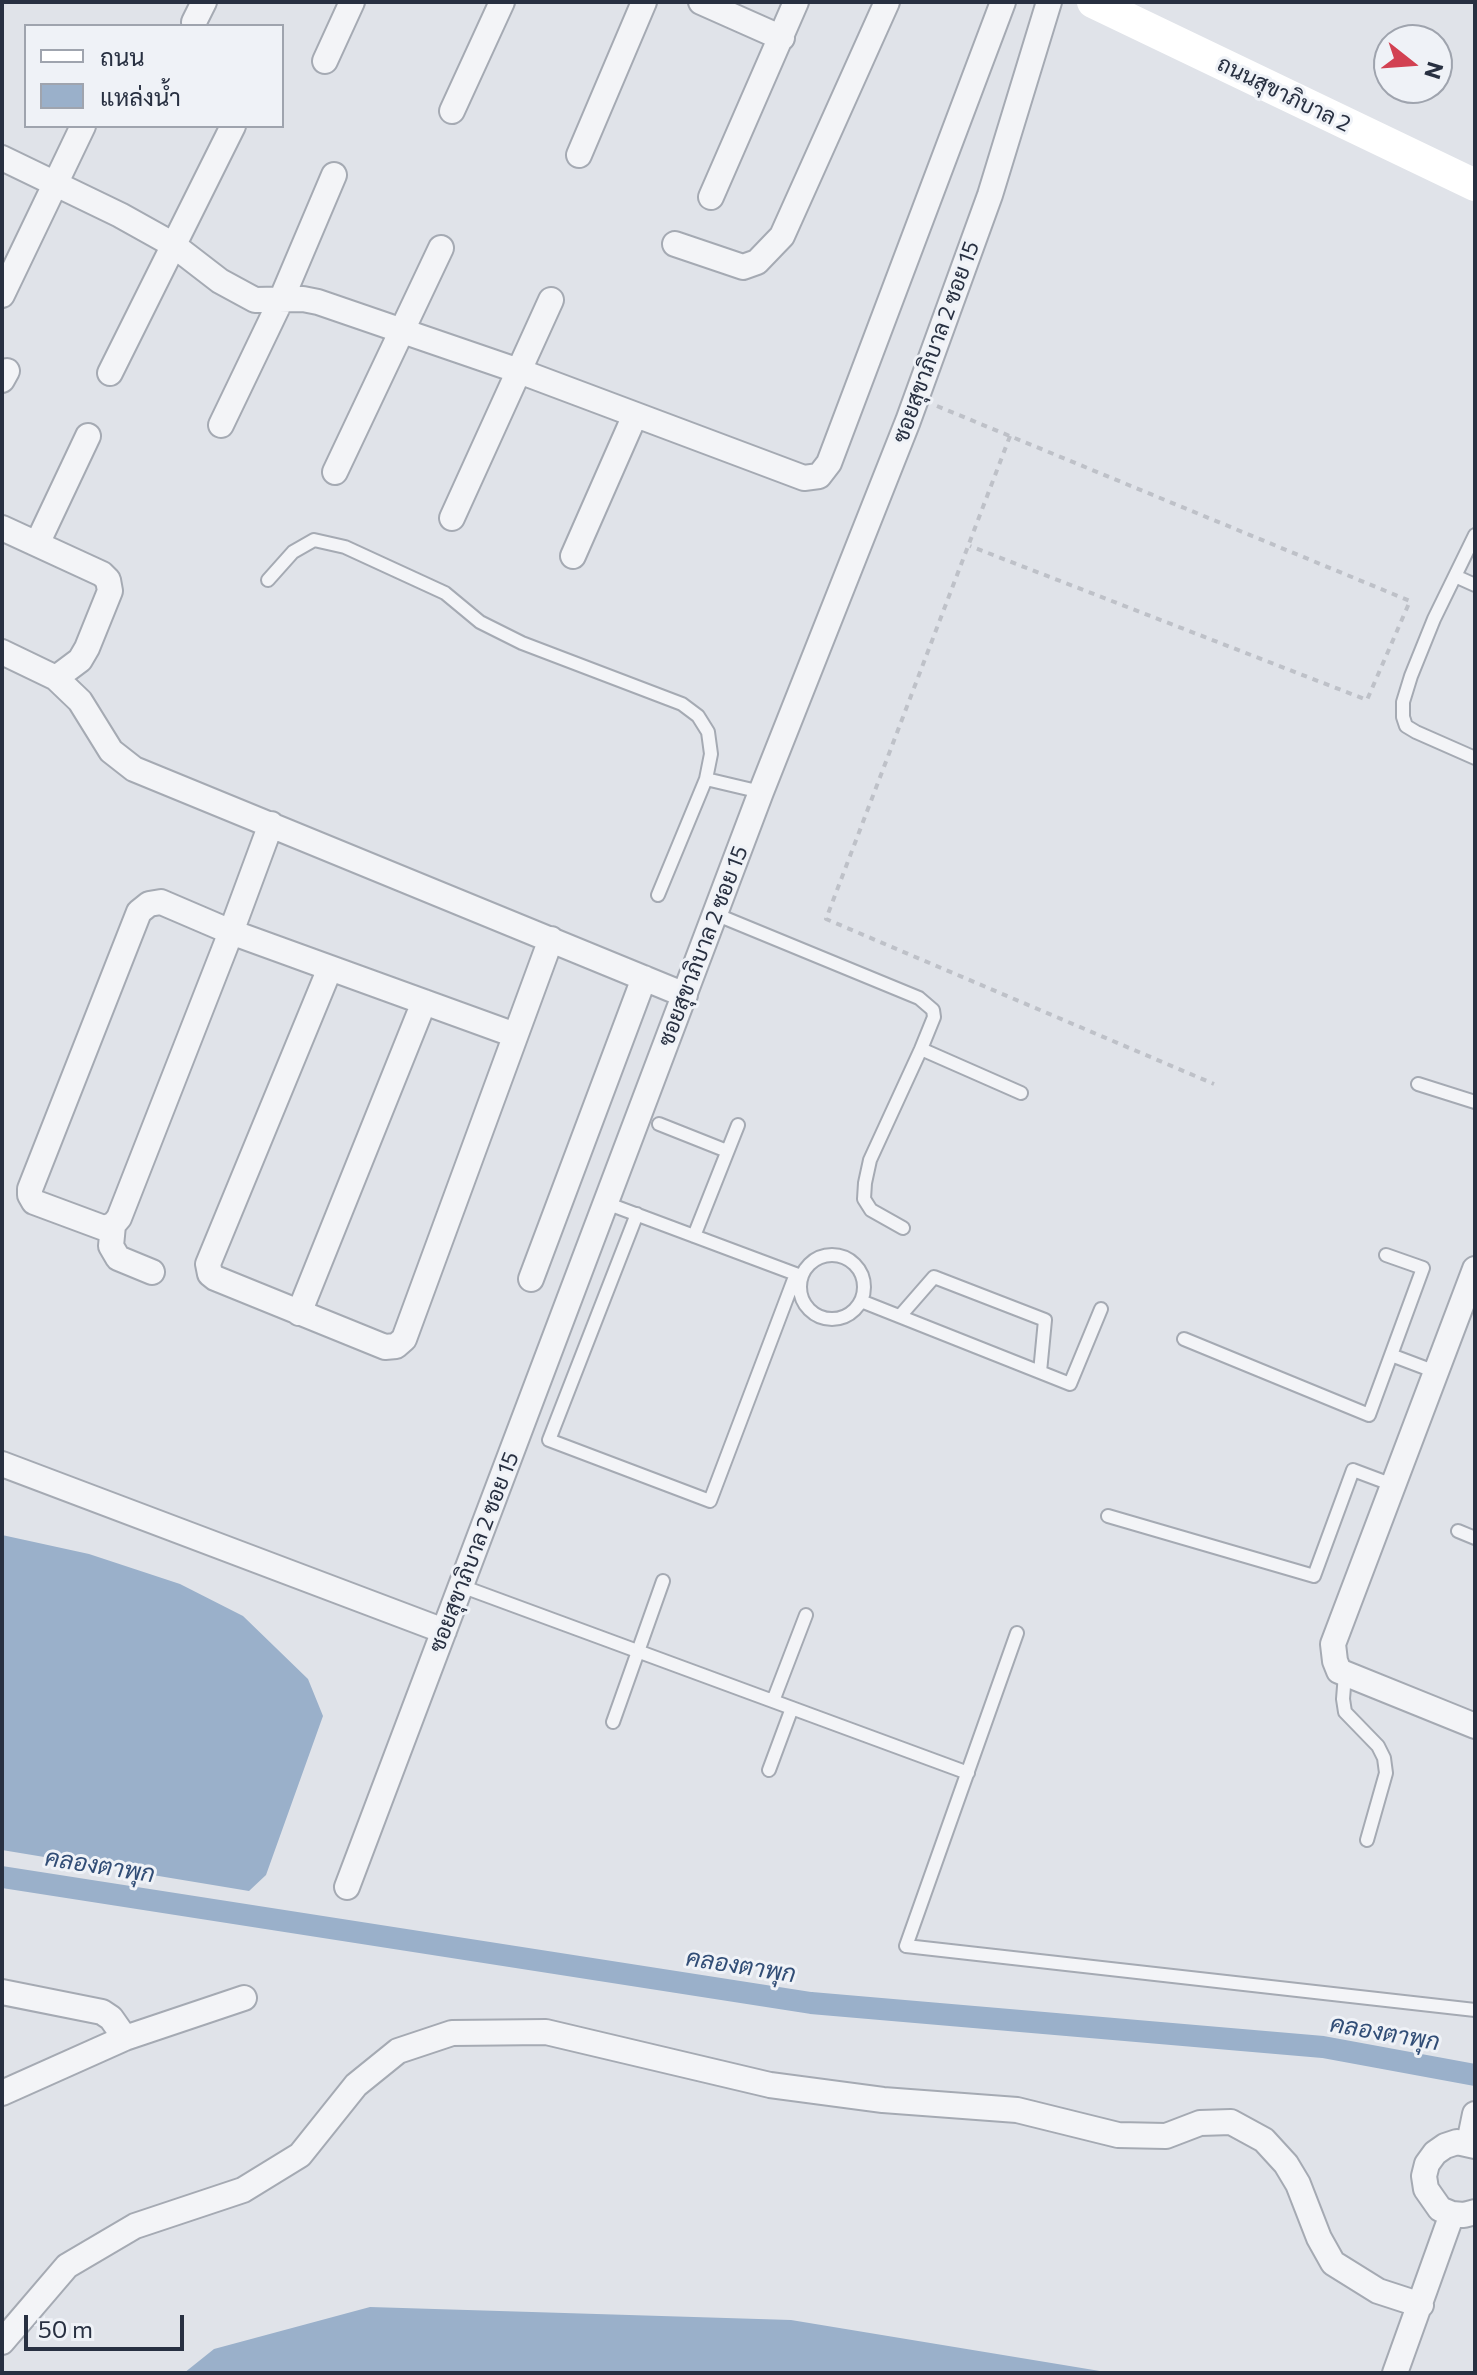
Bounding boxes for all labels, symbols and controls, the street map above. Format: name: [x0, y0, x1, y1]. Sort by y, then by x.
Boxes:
legend: [24, 24, 284, 128]
north arrow: [1373, 24, 1453, 104]
text: ถนน: [100, 42, 145, 71]
street label: ถนนสุขาภิบาล 2: [1213, 50, 1355, 138]
text: N: [1419, 59, 1450, 82]
text: แหล่งน้ำ: [100, 82, 181, 111]
street label: ซอยสุขาภิบาล 2 ซอย 15: [887, 238, 985, 446]
street label: ซอยสุขาภิบาล 2 ซอย 15: [653, 842, 753, 1050]
street label: ซอยสุขาภิบาล 2 ซอย 15: [424, 1448, 524, 1656]
water label: คลองตาพุก: [43, 1843, 157, 1889]
water label: คลองตาพุก: [684, 1943, 798, 1989]
water label: คลองตาพุก: [1328, 2009, 1442, 2057]
scale bar: [28, 2299, 188, 2349]
text: 50 m: [38, 2314, 93, 2343]

